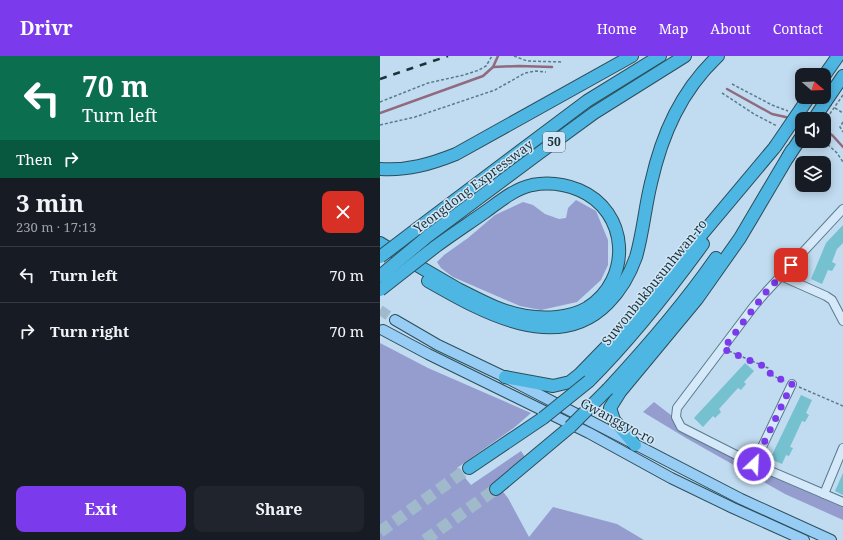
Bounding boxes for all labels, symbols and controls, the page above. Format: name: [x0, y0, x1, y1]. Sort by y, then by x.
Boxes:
text: Drivr: [20, 15, 73, 41]
text: Home: [597, 19, 637, 38]
text: Map: [659, 19, 688, 38]
text: About: [710, 19, 751, 38]
text: Contact: [773, 19, 823, 38]
text: 70 m: [82, 67, 149, 105]
north arrow: [795, 68, 831, 104]
map controls: [795, 68, 831, 192]
icon: left: [16, 72, 68, 124]
text: Turn left: [82, 103, 157, 127]
button: sound: [795, 112, 831, 148]
road number: 50: [543, 132, 565, 152]
street label: Yeongdong Expressway: [409, 135, 537, 238]
icon: right: [60, 148, 82, 170]
text: Then: [16, 149, 52, 169]
button: layers: [795, 156, 831, 192]
text: 3 min: [16, 186, 84, 219]
button: close: [322, 191, 364, 233]
street label: Suwonbukbusunhwan-ro: [597, 215, 711, 349]
text: 230 m · 17:13: [16, 218, 96, 236]
pin: [774, 248, 808, 282]
icon: arrive: [780, 254, 802, 276]
icon: left: [16, 264, 38, 286]
text: Turn left: [50, 265, 118, 285]
text: 70 m: [329, 265, 364, 285]
icon: right: [16, 320, 38, 342]
text: Turn right: [50, 321, 129, 341]
text: 70 m: [329, 321, 364, 341]
street label: Gwanggyo-ro: [577, 394, 659, 448]
position arrow: [733, 443, 775, 485]
button: Exit: [16, 486, 186, 532]
button: Share: [194, 486, 364, 532]

